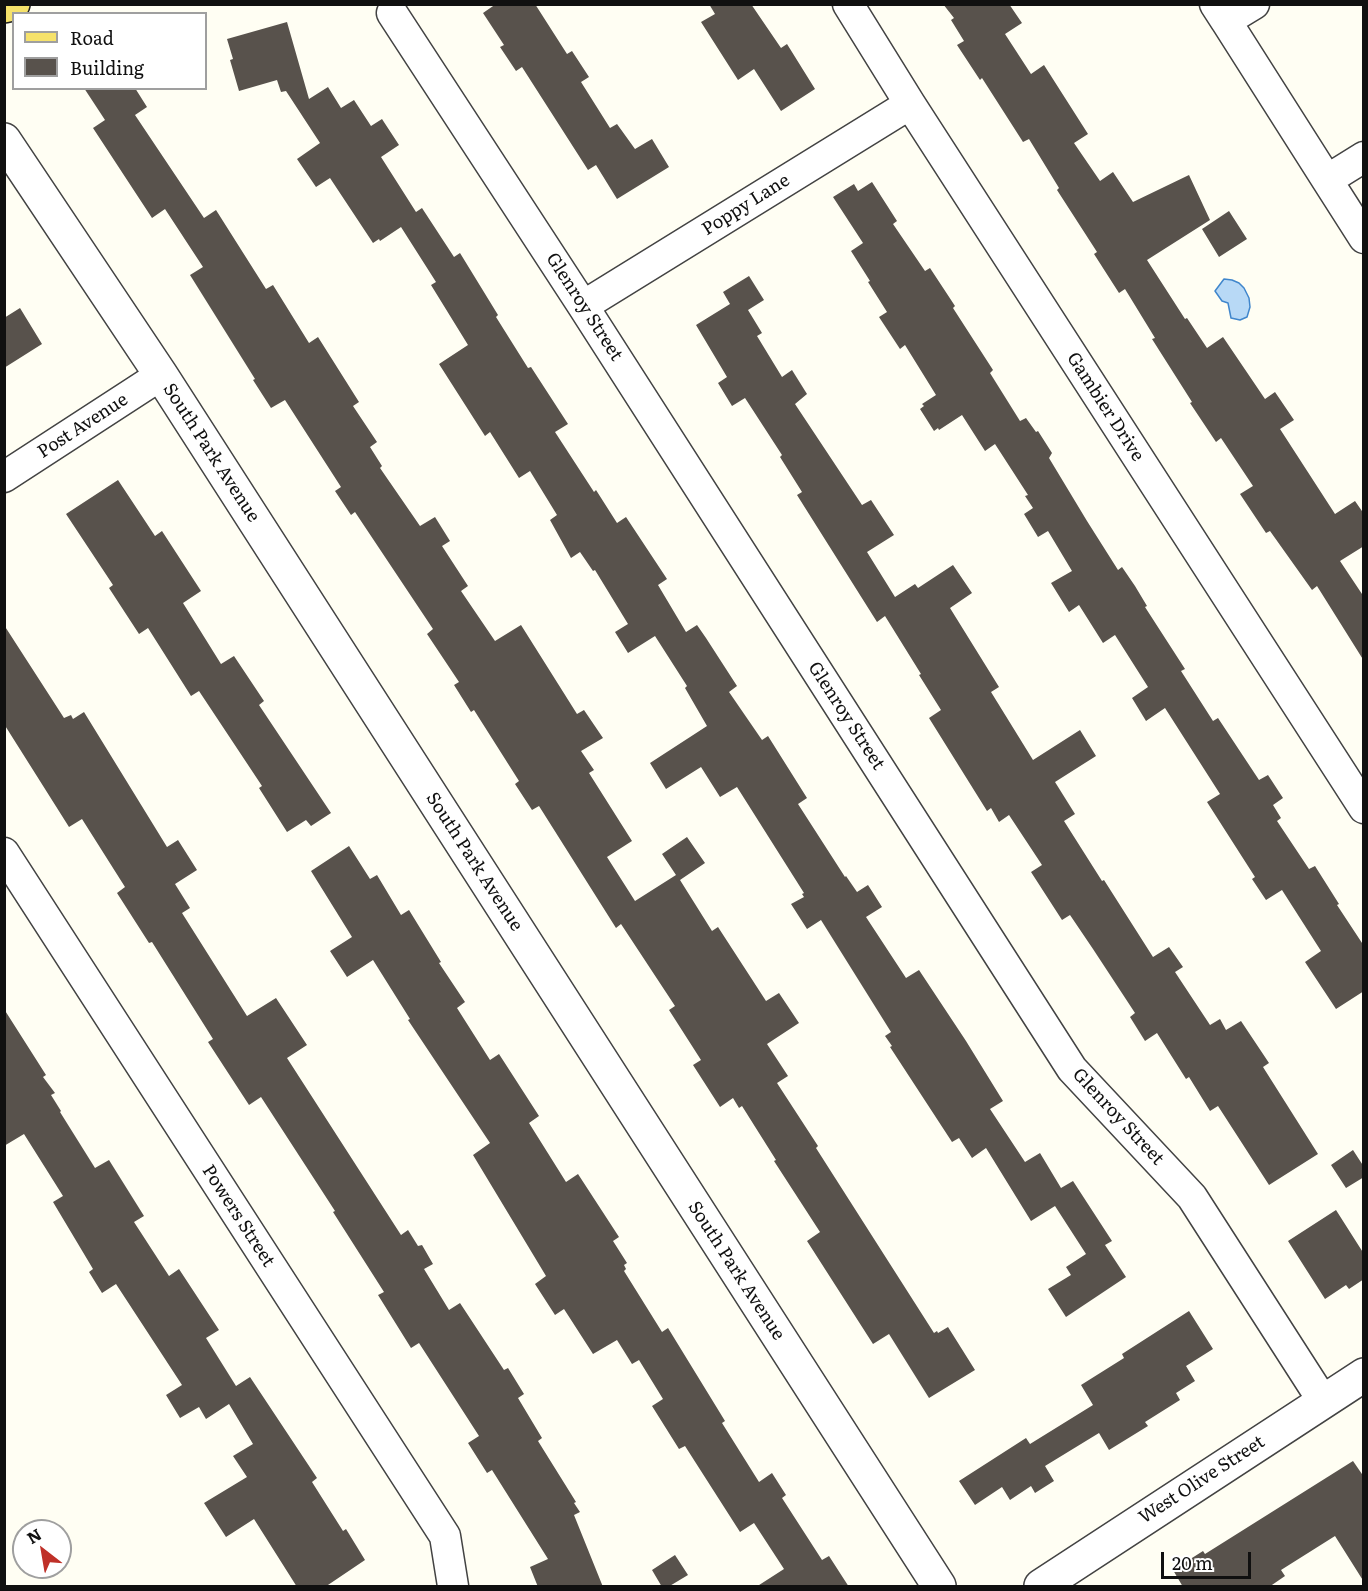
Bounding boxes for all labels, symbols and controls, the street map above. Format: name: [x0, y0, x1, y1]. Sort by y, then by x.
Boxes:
legend: [12, 12, 207, 90]
text: Road: [70, 24, 114, 51]
text: Building: [70, 54, 144, 81]
street label: Poppy Lane: [698, 170, 794, 240]
street label: Glenroy Street: [541, 249, 627, 365]
street label: Gambier Drive: [1062, 349, 1148, 465]
street label: South Park Avenue: [158, 380, 264, 526]
street label: Post Avenue: [34, 389, 132, 463]
street label: Glenroy Street: [803, 658, 889, 774]
street label: South Park Avenue: [421, 789, 527, 935]
street label: Glenroy Street: [1068, 1064, 1168, 1170]
street label: Powers Street: [197, 1161, 279, 1271]
street label: South Park Avenue: [683, 1198, 789, 1344]
street label: West Olive Street: [1135, 1431, 1269, 1529]
north arrow: [12, 1519, 72, 1579]
text: N: [22, 1522, 46, 1549]
scale bar: [1164, 1540, 1254, 1578]
text: 20 m: [1172, 1549, 1213, 1576]

